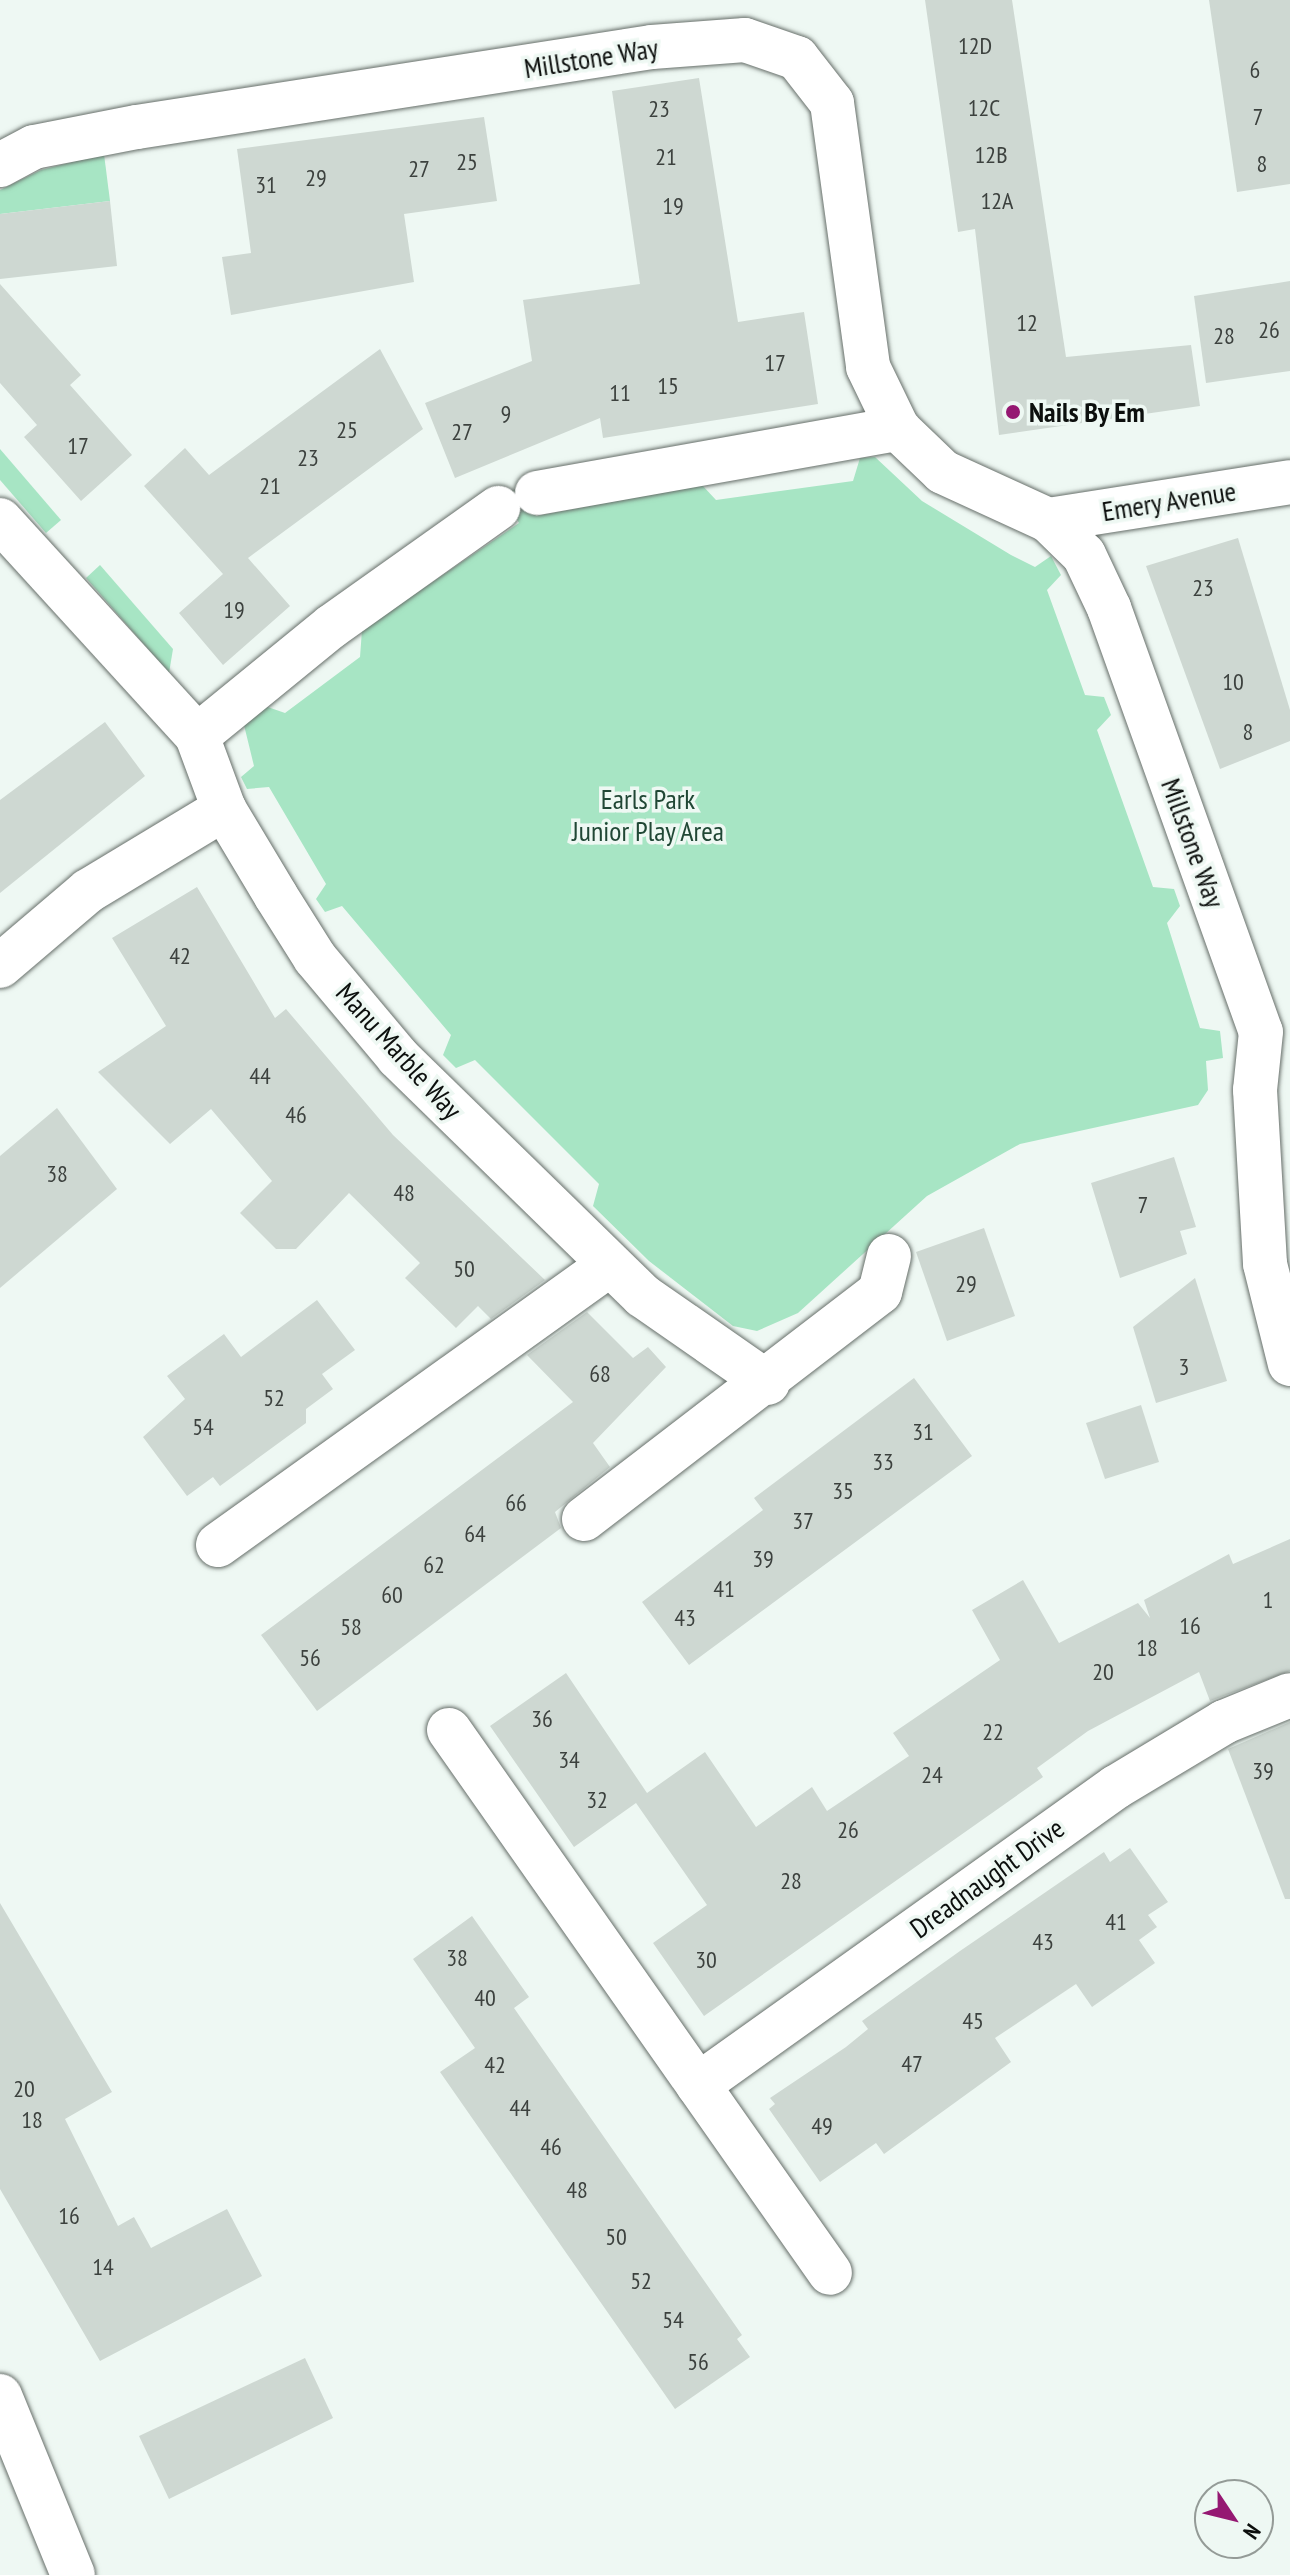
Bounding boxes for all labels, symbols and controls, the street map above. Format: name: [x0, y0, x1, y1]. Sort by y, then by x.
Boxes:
street label: Millstone Way: [522, 31, 660, 85]
house number: 12D: [958, 32, 992, 60]
house number: 6: [1250, 56, 1260, 84]
house number: 12C: [968, 94, 1000, 122]
house number: 23: [648, 95, 670, 123]
house number: 7: [1253, 103, 1263, 131]
house number: 12B: [975, 141, 1007, 169]
house number: 21: [655, 143, 677, 171]
house number: 25: [456, 148, 478, 176]
house number: 8: [1257, 150, 1267, 178]
house number: 27: [408, 155, 430, 183]
house number: 29: [305, 164, 327, 192]
house number: 31: [255, 171, 277, 199]
house number: 12A: [981, 187, 1013, 215]
house number: 19: [662, 192, 684, 220]
house number: 12: [1016, 309, 1038, 337]
house number: 26: [1258, 316, 1280, 344]
house number: 28: [1213, 322, 1235, 350]
house number: 17: [764, 349, 786, 377]
house number: 15: [657, 372, 679, 400]
house number: 11: [609, 379, 631, 407]
place label: Nails By Em: [1029, 395, 1146, 429]
house number: 9: [501, 400, 511, 428]
marker: Nails By Em: [1004, 403, 1022, 421]
house number: 25: [336, 416, 358, 444]
house number: 27: [451, 418, 473, 446]
house number: 17: [67, 432, 89, 460]
house number: 23: [297, 444, 319, 472]
house number: 21: [259, 472, 281, 500]
street label: Emery Avenue: [1099, 474, 1239, 528]
house number: 23: [1192, 574, 1214, 602]
house number: 19: [223, 596, 245, 624]
house number: 10: [1222, 668, 1244, 696]
house number: 8: [1243, 718, 1253, 746]
street label: Millstone Way: [1154, 774, 1232, 912]
park label: Earls Park Junior Play Area: [571, 782, 725, 848]
house number: 42: [169, 942, 191, 970]
street label: Manu Marble Way: [329, 976, 469, 1126]
house number: 44: [249, 1062, 271, 1090]
house number: 46: [285, 1101, 307, 1129]
house number: 38: [46, 1160, 68, 1188]
house number: 48: [393, 1179, 415, 1207]
house number: 7: [1138, 1191, 1148, 1219]
house number: 50: [453, 1255, 475, 1283]
house number: 29: [955, 1270, 977, 1298]
house number: 3: [1179, 1353, 1189, 1381]
house number: 68: [589, 1360, 611, 1388]
house number: 52: [263, 1384, 285, 1412]
house number: 54: [192, 1413, 214, 1441]
house number: 31: [912, 1418, 934, 1446]
house number: 33: [872, 1448, 894, 1476]
house number: 35: [832, 1477, 854, 1505]
house number: 66: [505, 1489, 527, 1517]
house number: 37: [792, 1507, 814, 1535]
house number: 64: [464, 1520, 486, 1548]
house number: 39: [752, 1545, 774, 1573]
house number: 62: [423, 1551, 445, 1579]
house number: 41: [713, 1575, 735, 1603]
house number: 60: [381, 1581, 403, 1609]
house number: 1: [1263, 1586, 1273, 1614]
house number: 43: [674, 1604, 696, 1632]
house number: 16: [1179, 1612, 1201, 1640]
house number: 58: [340, 1613, 362, 1641]
house number: 18: [1136, 1634, 1158, 1662]
house number: 56: [299, 1644, 321, 1672]
house number: 20: [1092, 1658, 1114, 1686]
house number: 36: [531, 1705, 553, 1733]
house number: 22: [982, 1718, 1004, 1746]
house number: 34: [558, 1746, 580, 1774]
house number: 39: [1252, 1757, 1274, 1785]
house number: 24: [921, 1761, 943, 1789]
house number: 32: [586, 1786, 608, 1814]
street label: Dreadnaught Drive: [904, 1811, 1070, 1945]
house number: 26: [837, 1816, 859, 1844]
house number: 28: [780, 1867, 802, 1895]
house number: 41: [1105, 1908, 1127, 1936]
house number: 43: [1032, 1928, 1054, 1956]
house number: 38: [446, 1944, 468, 1972]
house number: 30: [695, 1946, 717, 1974]
house number: 40: [474, 1984, 496, 2012]
house number: 45: [962, 2007, 984, 2035]
house number: 47: [901, 2050, 923, 2078]
house number: 42: [484, 2051, 506, 2079]
house number: 20: [13, 2075, 35, 2103]
house number: 44: [509, 2094, 531, 2122]
house number: 18: [21, 2106, 43, 2134]
house number: 49: [811, 2112, 833, 2140]
house number: 46: [540, 2133, 562, 2161]
house number: 48: [566, 2176, 588, 2204]
house number: 16: [58, 2202, 80, 2230]
house number: 50: [605, 2223, 627, 2251]
house number: 14: [92, 2253, 114, 2281]
house number: 52: [630, 2267, 652, 2295]
house number: 54: [662, 2306, 684, 2334]
house number: 56: [687, 2348, 709, 2376]
north arrow: [1194, 2479, 1274, 2559]
text: N: [1237, 2519, 1267, 2545]

